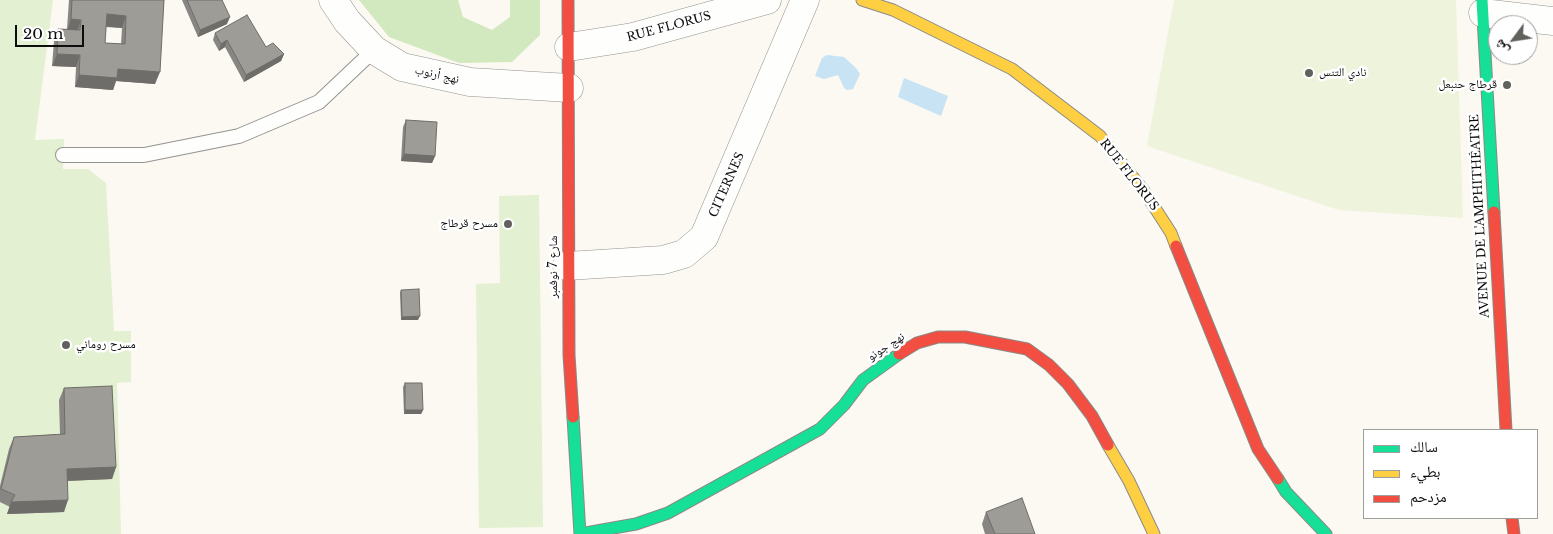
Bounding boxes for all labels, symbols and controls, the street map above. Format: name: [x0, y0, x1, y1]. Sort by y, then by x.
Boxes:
street label: RUE FLORUS: [625, 9, 713, 45]
scale bar: [18, 15, 86, 47]
north arrow: [1488, 15, 1538, 65]
text: 20 m: [23, 24, 63, 43]
text: ش: [1489, 36, 1513, 58]
street label: نهج أرنوب: [413, 63, 461, 87]
place label: نادي التنس: [1319, 66, 1367, 80]
marker: نادي التنس: [1303, 67, 1315, 79]
place label: قرطاج حنبعل: [1438, 78, 1497, 92]
marker: قرطاج حنبعل: [1501, 79, 1513, 91]
street label: AVENUE DE L'AMPHITHÉATRE: [1467, 114, 1493, 318]
street label: RUE FLORUS: [1097, 136, 1161, 214]
street label: CITERNES: [706, 150, 748, 220]
place label: مسرح قرطاج: [440, 217, 498, 231]
marker: مسرح قرطاج: [502, 218, 514, 230]
street label: شارع 7 نوفمبر: [547, 236, 561, 298]
street label: نهج جونو: [865, 330, 907, 364]
place label: مسرح روماني: [76, 338, 136, 352]
marker: مسرح روماني: [60, 339, 72, 351]
legend: [1363, 429, 1538, 519]
text: سالك: [1410, 437, 1438, 456]
text: بطيء: [1410, 462, 1440, 481]
text: مزدحم: [1410, 487, 1447, 506]

